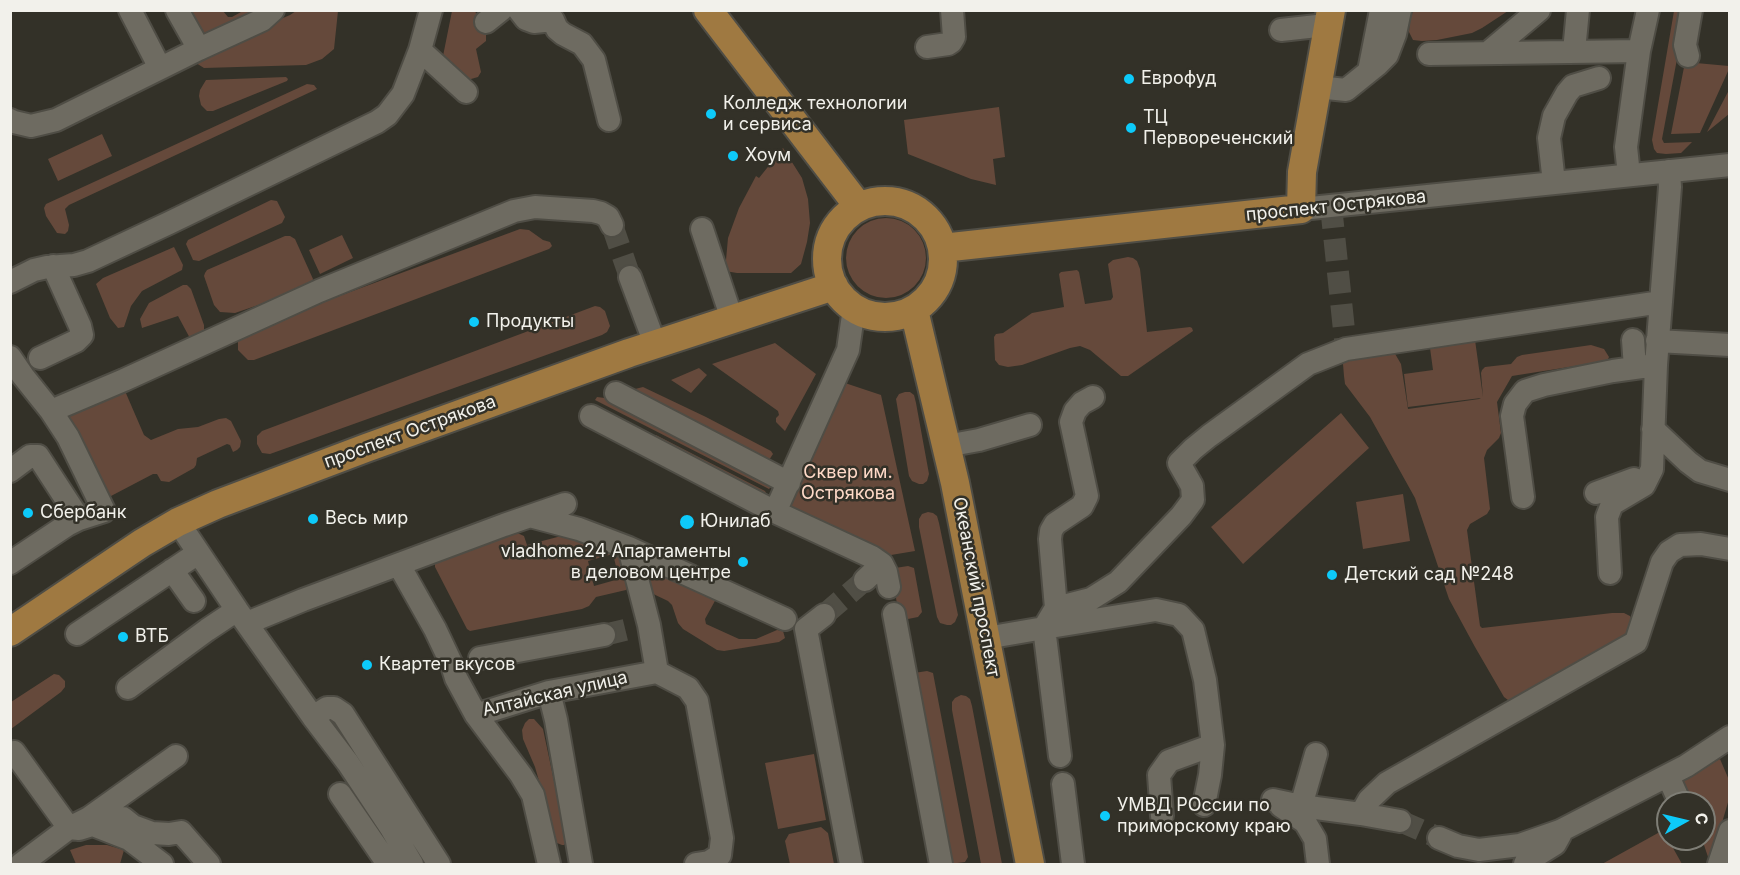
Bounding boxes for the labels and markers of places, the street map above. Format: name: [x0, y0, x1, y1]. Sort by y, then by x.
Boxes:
place label: Еврофуд: [1141, 68, 1216, 90]
marker: Еврофуд: [1122, 72, 1136, 86]
place label: Колледж технологии и сервиса: [723, 93, 907, 136]
marker: Колледж технологии и сервиса: [704, 107, 718, 121]
place label: ТЦ Первореченский: [1143, 107, 1293, 150]
marker: ТЦ Первореченский: [1124, 121, 1138, 135]
place label: Хоум: [745, 145, 791, 167]
marker: Хоум: [726, 149, 740, 163]
place label: Продукты: [486, 311, 574, 333]
marker: Продукты: [467, 315, 481, 329]
place label: Сбербанк: [40, 502, 126, 524]
marker: Сбербанк: [21, 506, 35, 520]
place label: Весь мир: [325, 508, 408, 530]
place label: Юнилаб: [700, 511, 771, 533]
marker: Весь мир: [306, 512, 320, 526]
marker: Юнилаб: [678, 513, 696, 531]
place label: vladhome24 Апартаменты в деловом центре: [501, 541, 731, 584]
marker: vladhome24 Апартаменты в деловом центре: [736, 555, 750, 569]
place label: Детский сад №248: [1344, 564, 1514, 586]
marker: Детский сад №248: [1325, 568, 1339, 582]
place label: ВТБ: [135, 626, 169, 648]
marker: ВТБ: [116, 630, 130, 644]
place label: Квартет вкусов: [379, 654, 515, 676]
marker: Квартет вкусов: [360, 658, 374, 672]
place label: УМВД РОссии по приморскому краю: [1117, 795, 1291, 838]
marker: УМВД РОссии по приморскому краю: [1098, 809, 1112, 823]

